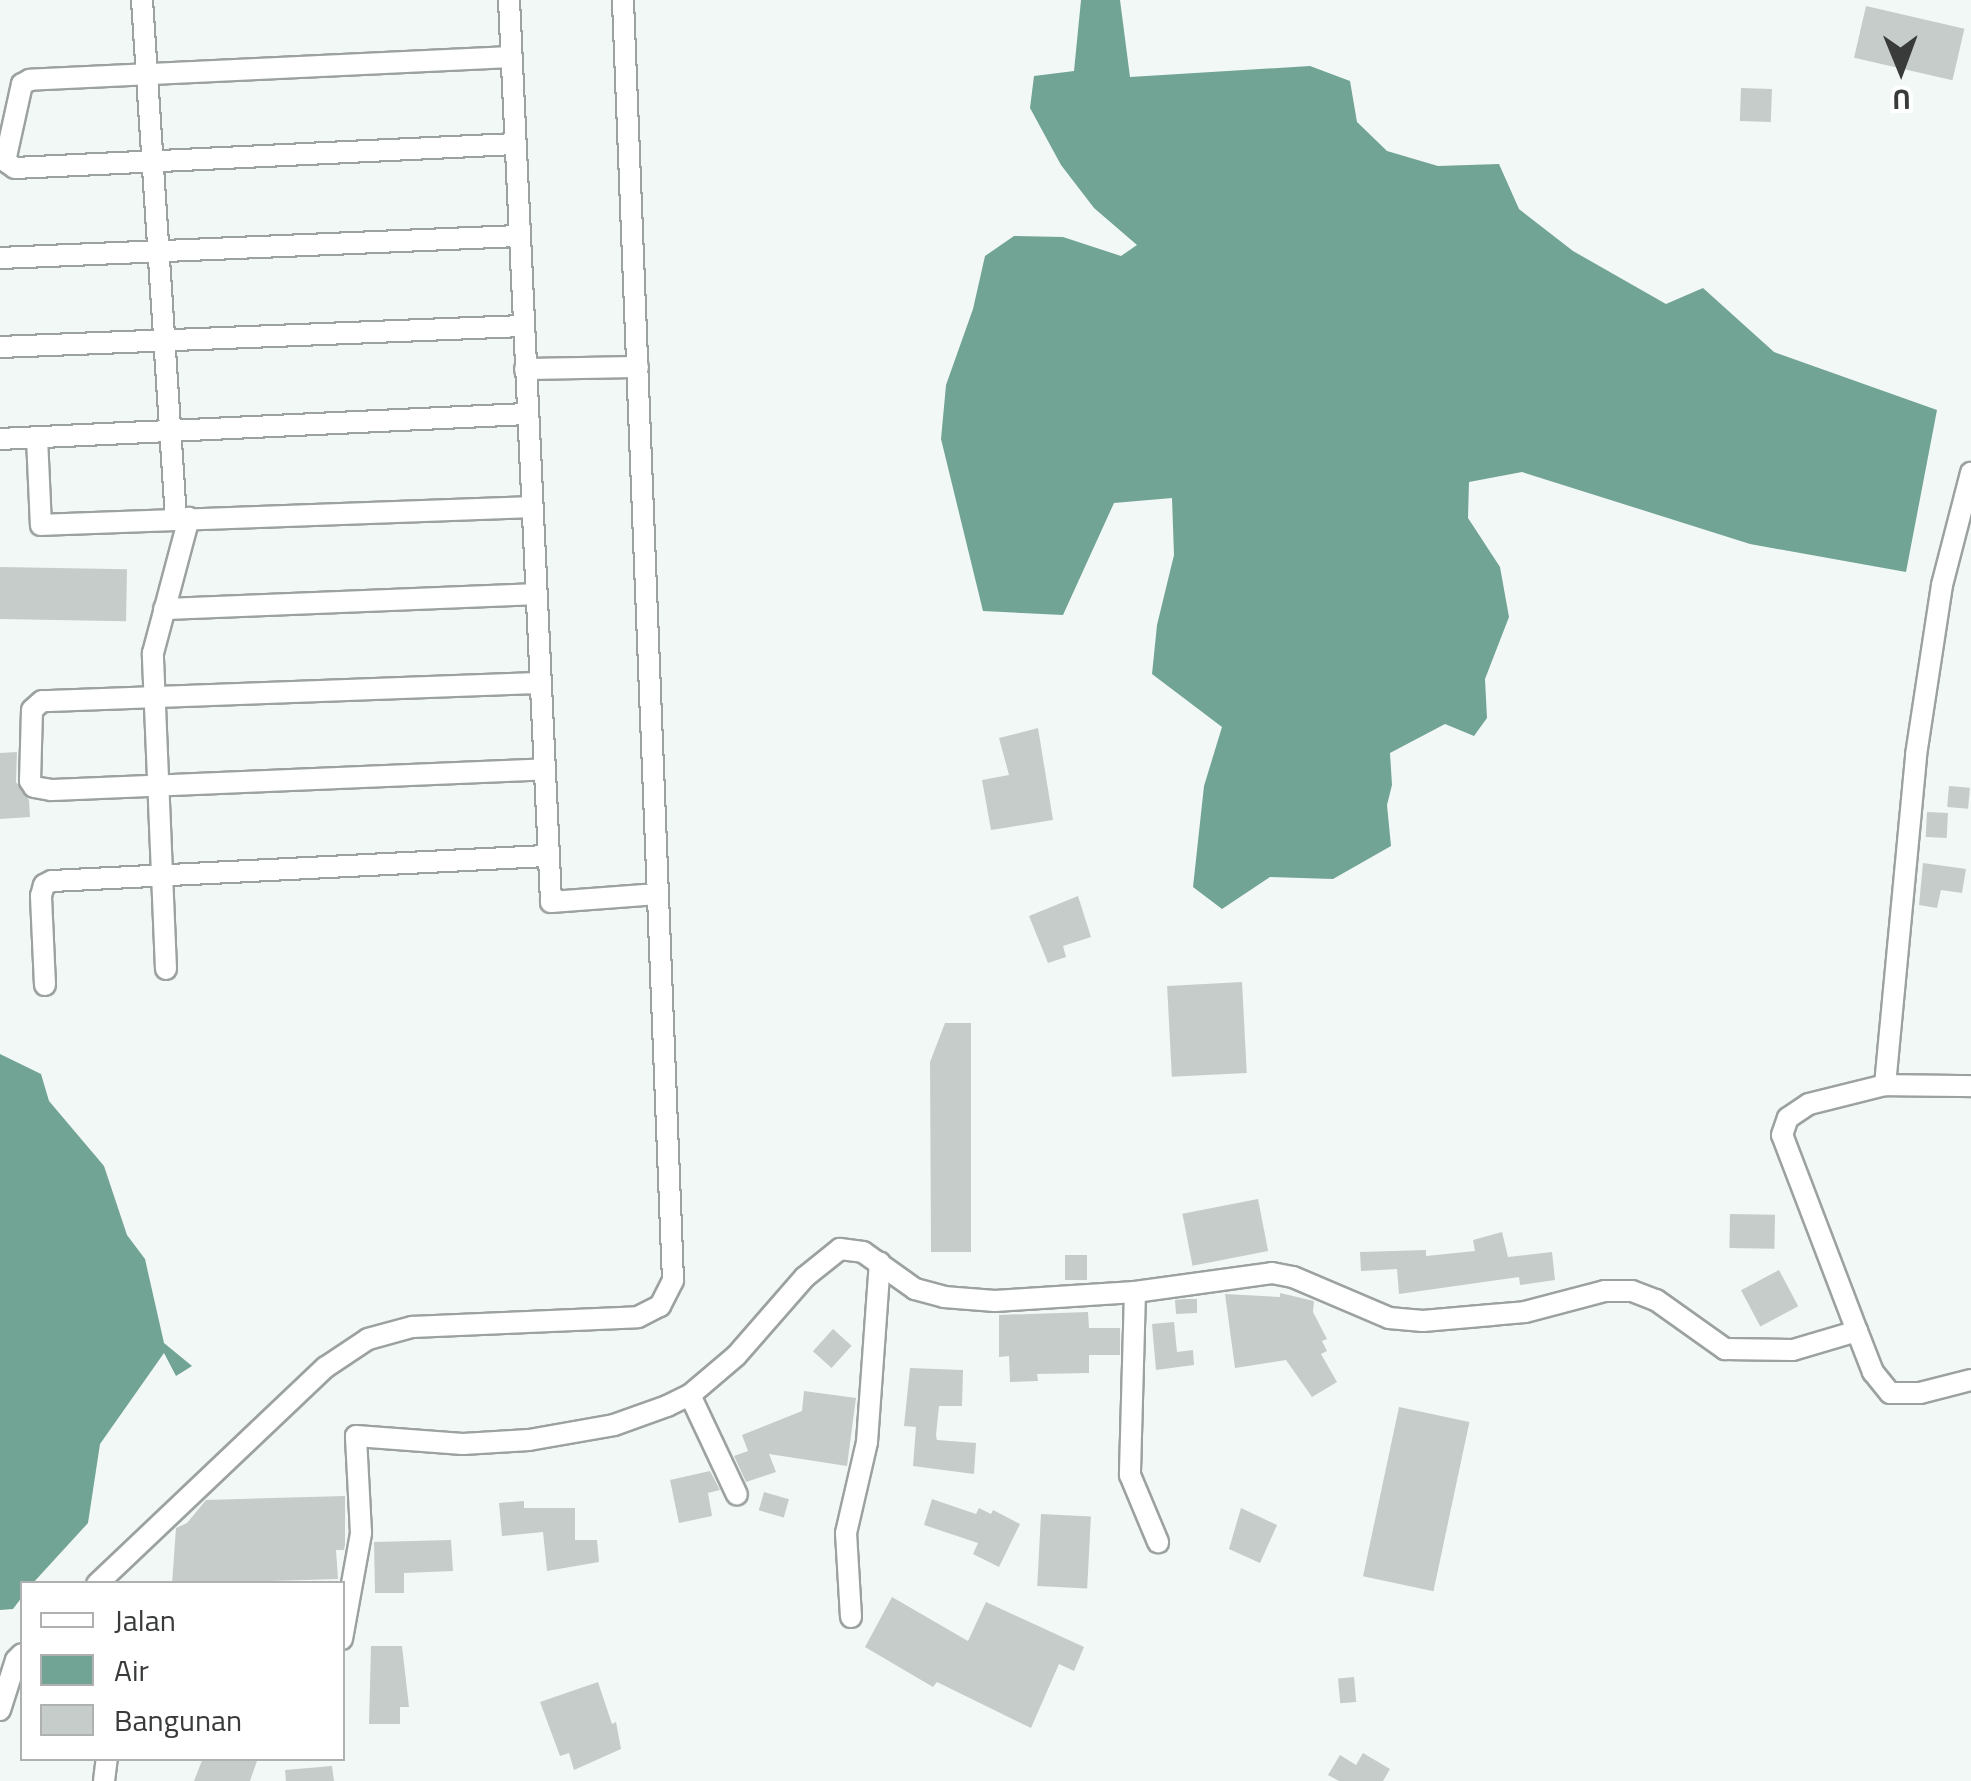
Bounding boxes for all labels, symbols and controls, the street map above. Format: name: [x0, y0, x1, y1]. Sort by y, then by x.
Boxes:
north arrow: [1851, 20, 1951, 120]
text: U: [1892, 79, 1911, 122]
legend: [20, 1581, 345, 1761]
text: Jalan: [114, 1597, 176, 1643]
text: Air: [114, 1647, 149, 1693]
text: Bangunan: [114, 1697, 242, 1743]

